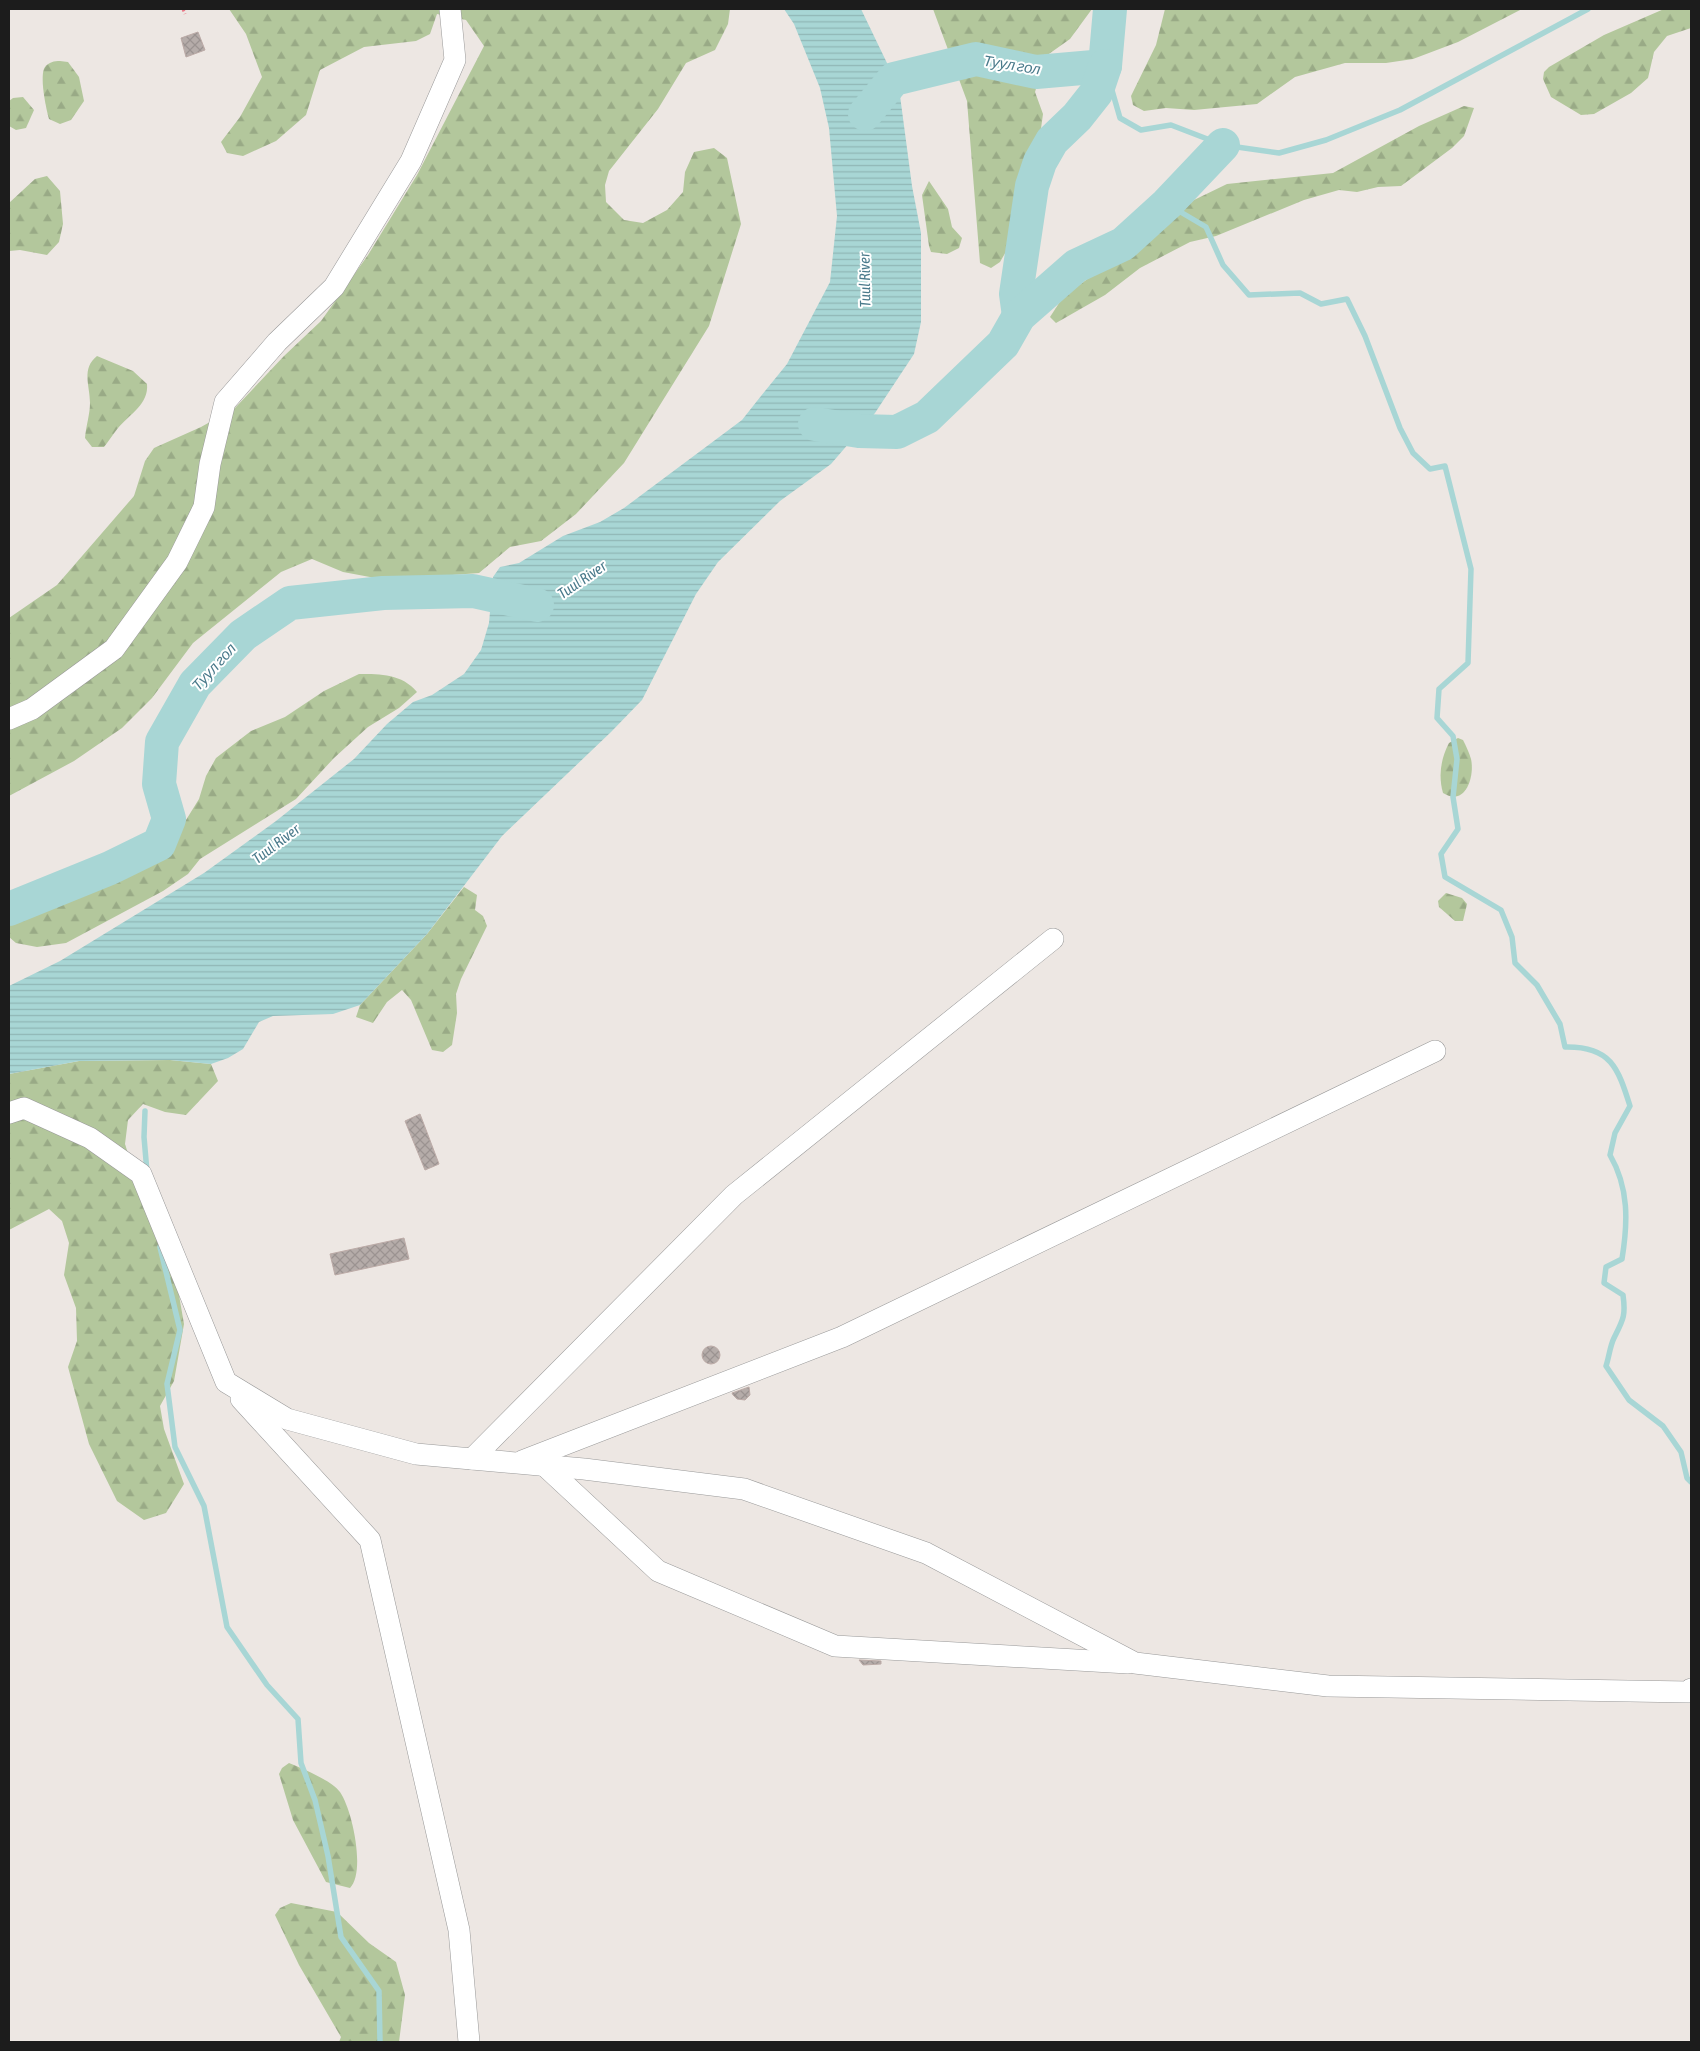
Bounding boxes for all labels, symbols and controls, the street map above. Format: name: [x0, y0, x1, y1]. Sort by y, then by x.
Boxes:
water label: Туул гол: [982, 52, 1042, 77]
water label: Tuul River: [856, 252, 873, 307]
water label: Tuul River: [554, 557, 610, 602]
water label: Туул гол: [188, 639, 240, 694]
water label: Tuul River: [249, 820, 303, 867]

